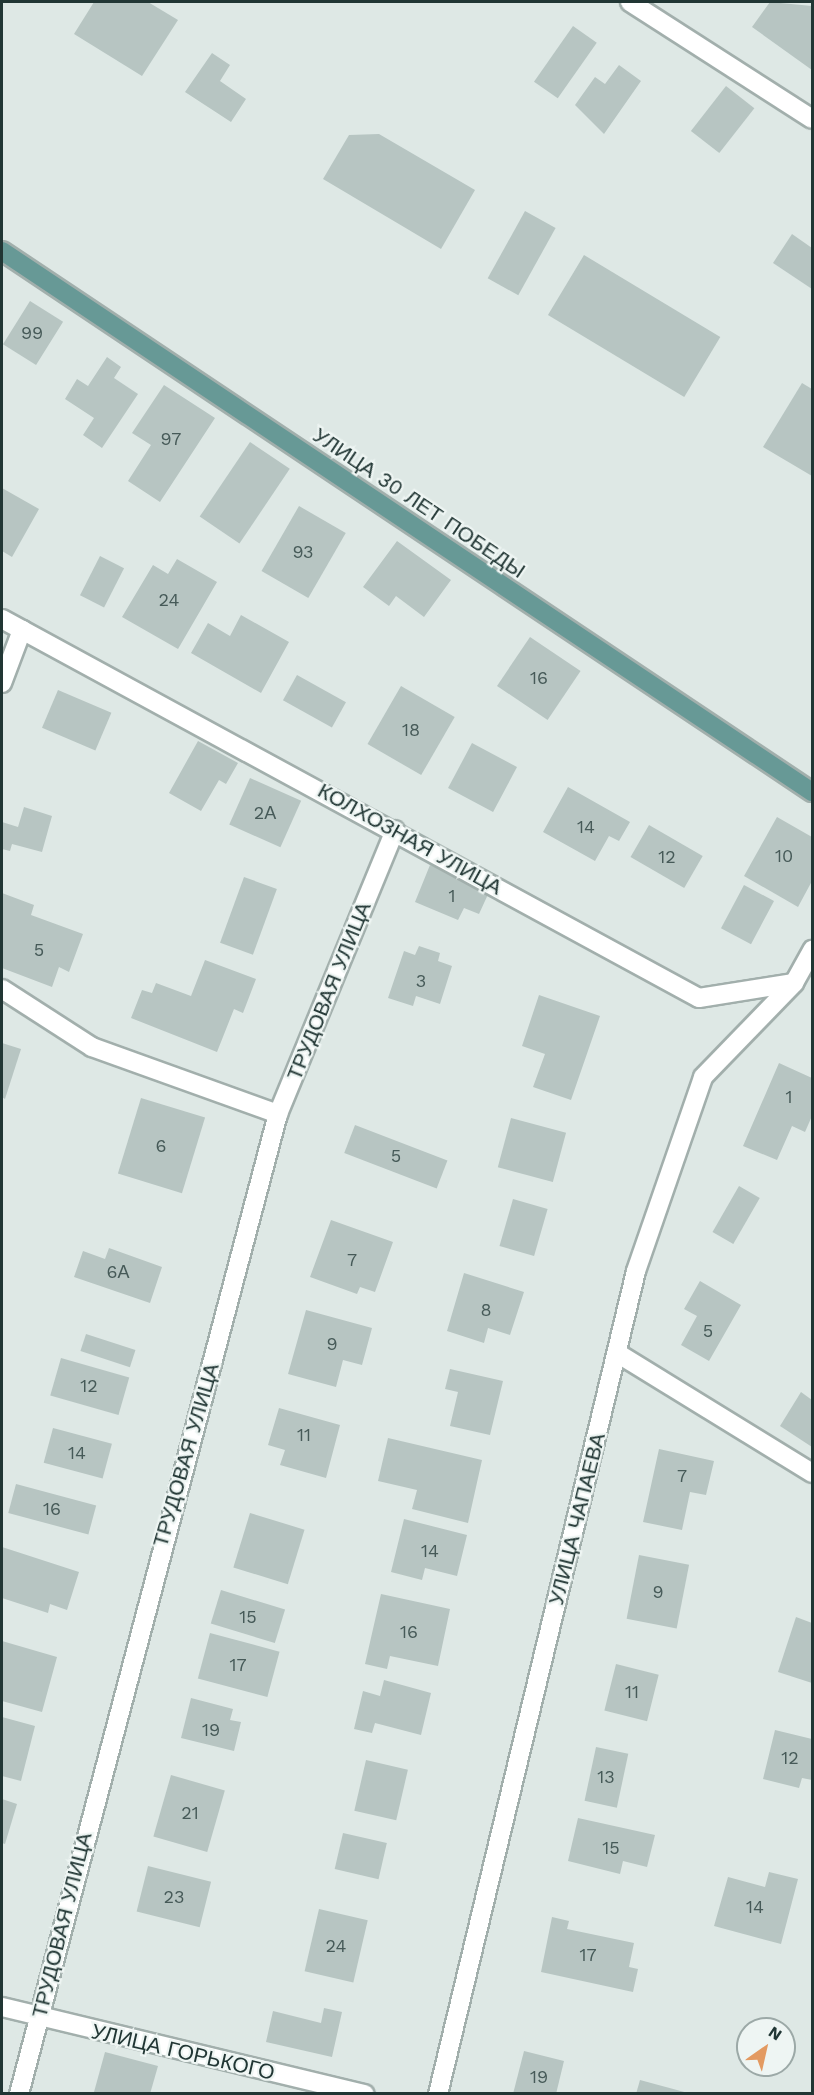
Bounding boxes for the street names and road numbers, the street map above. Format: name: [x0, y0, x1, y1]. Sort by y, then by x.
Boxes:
street label: УЛИЦА 30 ЛЕТ ПОБЕДЫ: [308, 423, 530, 583]
street label: КОЛХОЗНАЯ УЛИЦА: [313, 778, 507, 900]
street label: ТРУДОВАЯ УЛИЦА: [282, 898, 376, 1084]
street label: ТРУДОВАЯ УЛИЦА: [148, 1360, 224, 1550]
street label: УЛИЦА ЧАПАЕВА: [543, 1430, 611, 1608]
street label: ТРУДОВАЯ УЛИЦА: [27, 1830, 97, 2020]
street label: УЛИЦА ГОРЬКОГО: [89, 2019, 277, 2085]

